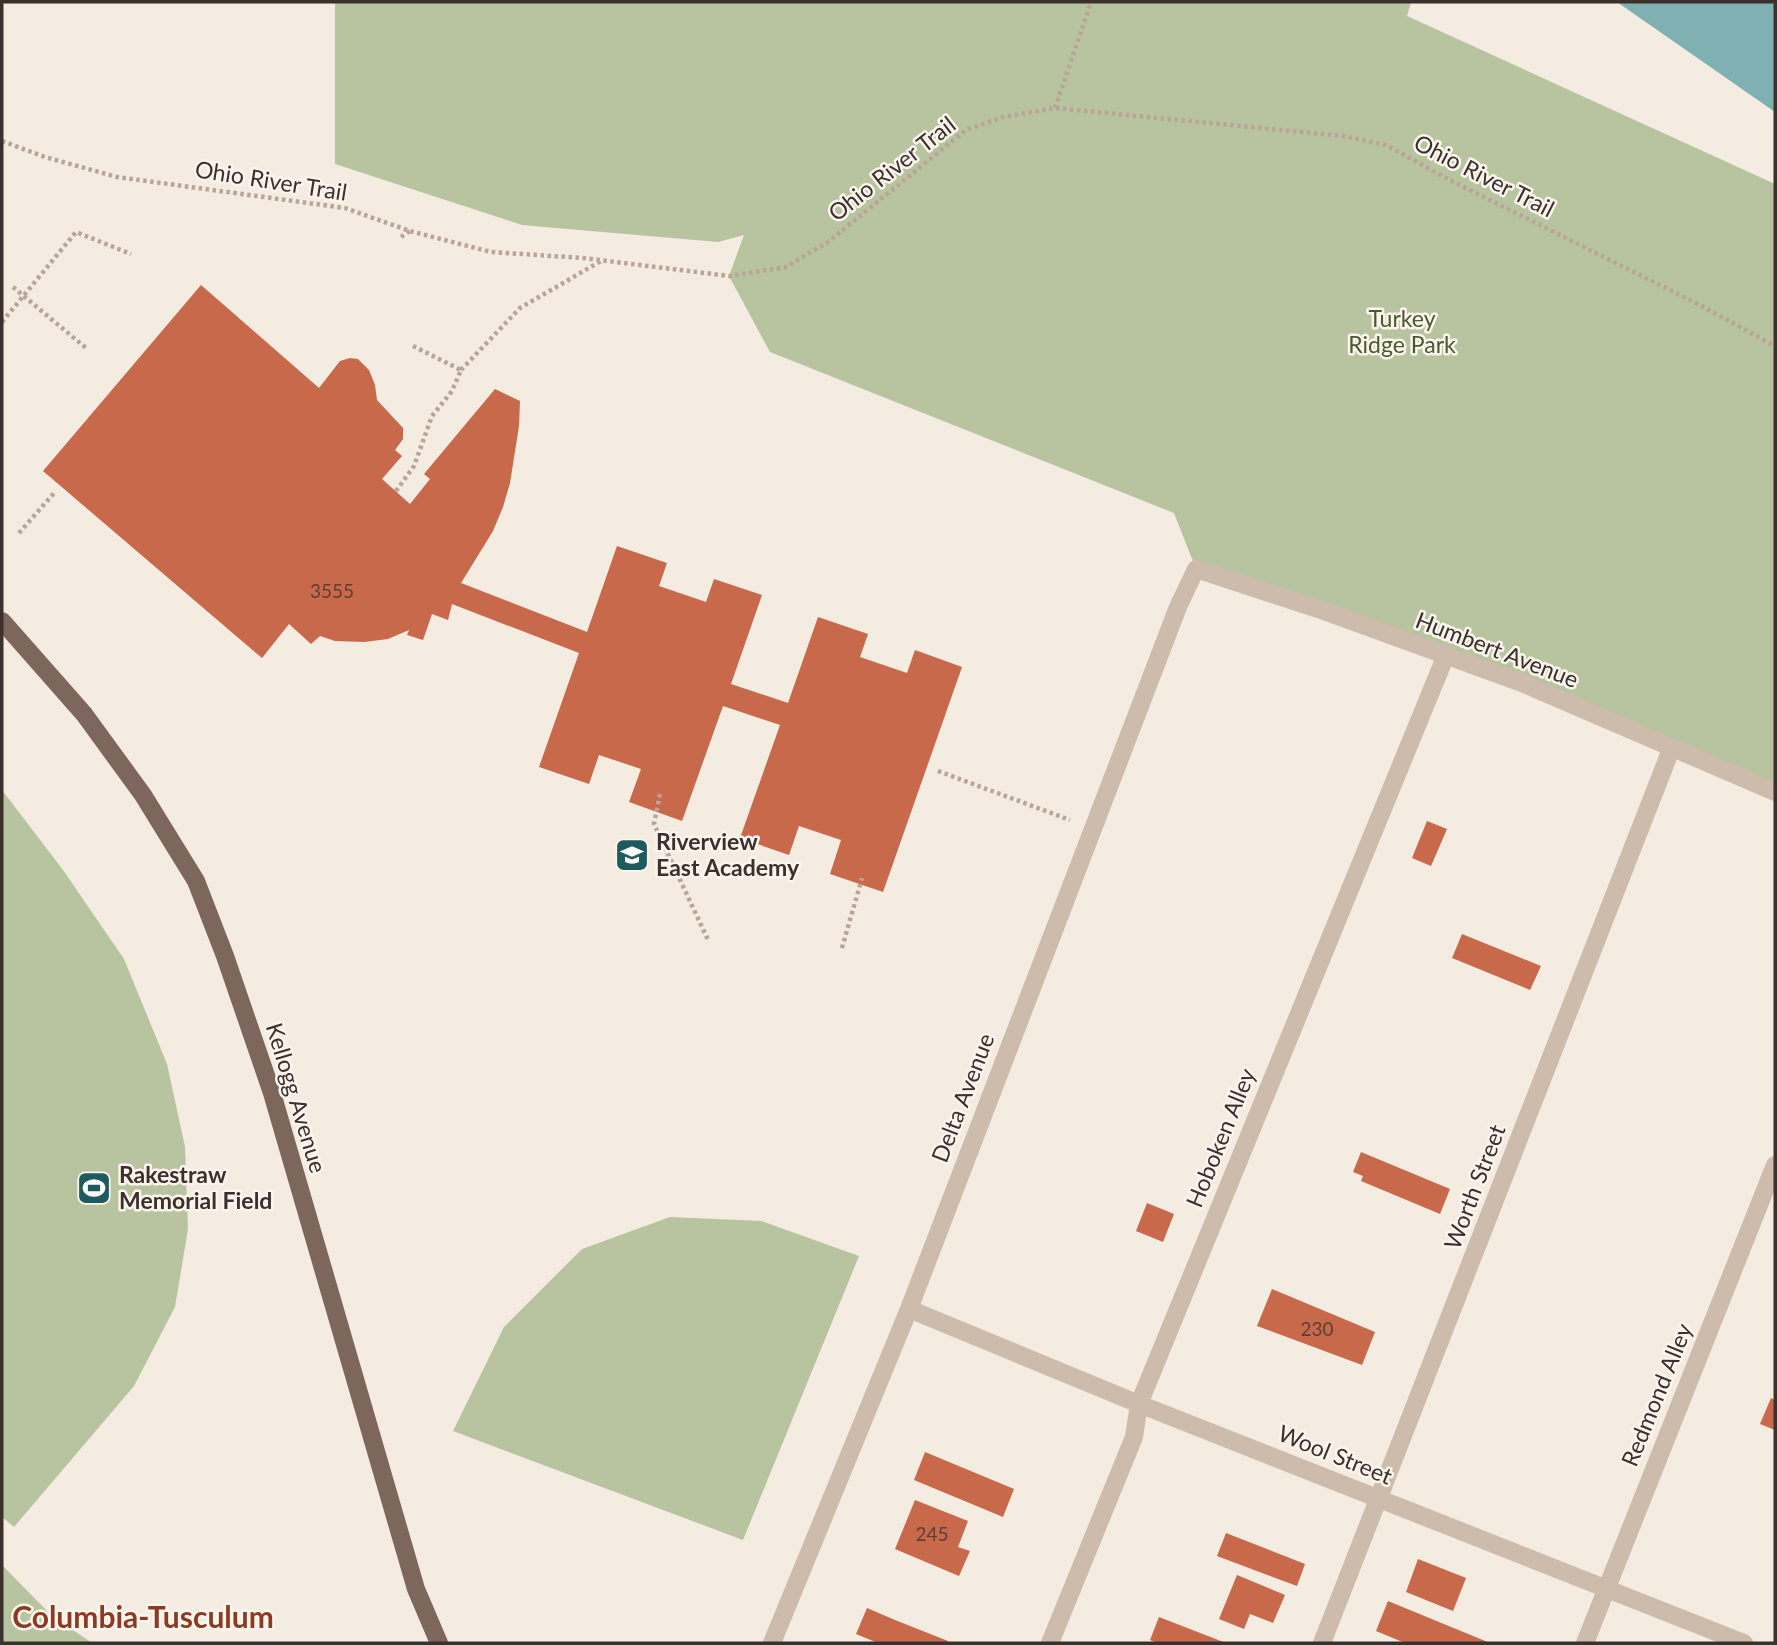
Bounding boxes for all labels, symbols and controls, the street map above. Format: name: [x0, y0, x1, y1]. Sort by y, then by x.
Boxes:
street label: Ohio River Trail: [822, 110, 961, 227]
street label: Ohio River Trail: [1410, 128, 1559, 222]
street label: Ohio River Trail: [193, 154, 349, 206]
park label: Turkey Ridge Park: [1348, 304, 1456, 358]
house number: 3555: [310, 579, 354, 602]
street label: Humbert Avenue: [1412, 605, 1583, 693]
place label: Riverview East Academy: [656, 827, 800, 881]
school or university icon: Riverview East Academy: [613, 836, 651, 874]
street label: Kellogg Avenue: [261, 1019, 333, 1176]
street label: Delta Avenue: [925, 1029, 999, 1166]
street label: Hoboken Alley: [1179, 1064, 1261, 1211]
street label: Worth Street: [1437, 1120, 1511, 1253]
place label: Rakestraw Memorial Field: [119, 1160, 272, 1214]
sports icon: Rakestraw Memorial Field: [75, 1169, 113, 1207]
house number: 230: [1300, 1317, 1334, 1340]
street label: Redmond Alley: [1615, 1319, 1697, 1470]
street label: Wool Street: [1274, 1419, 1397, 1490]
house number: 245: [915, 1522, 949, 1545]
district label: Columbia-Tusculum: [12, 1598, 274, 1634]

